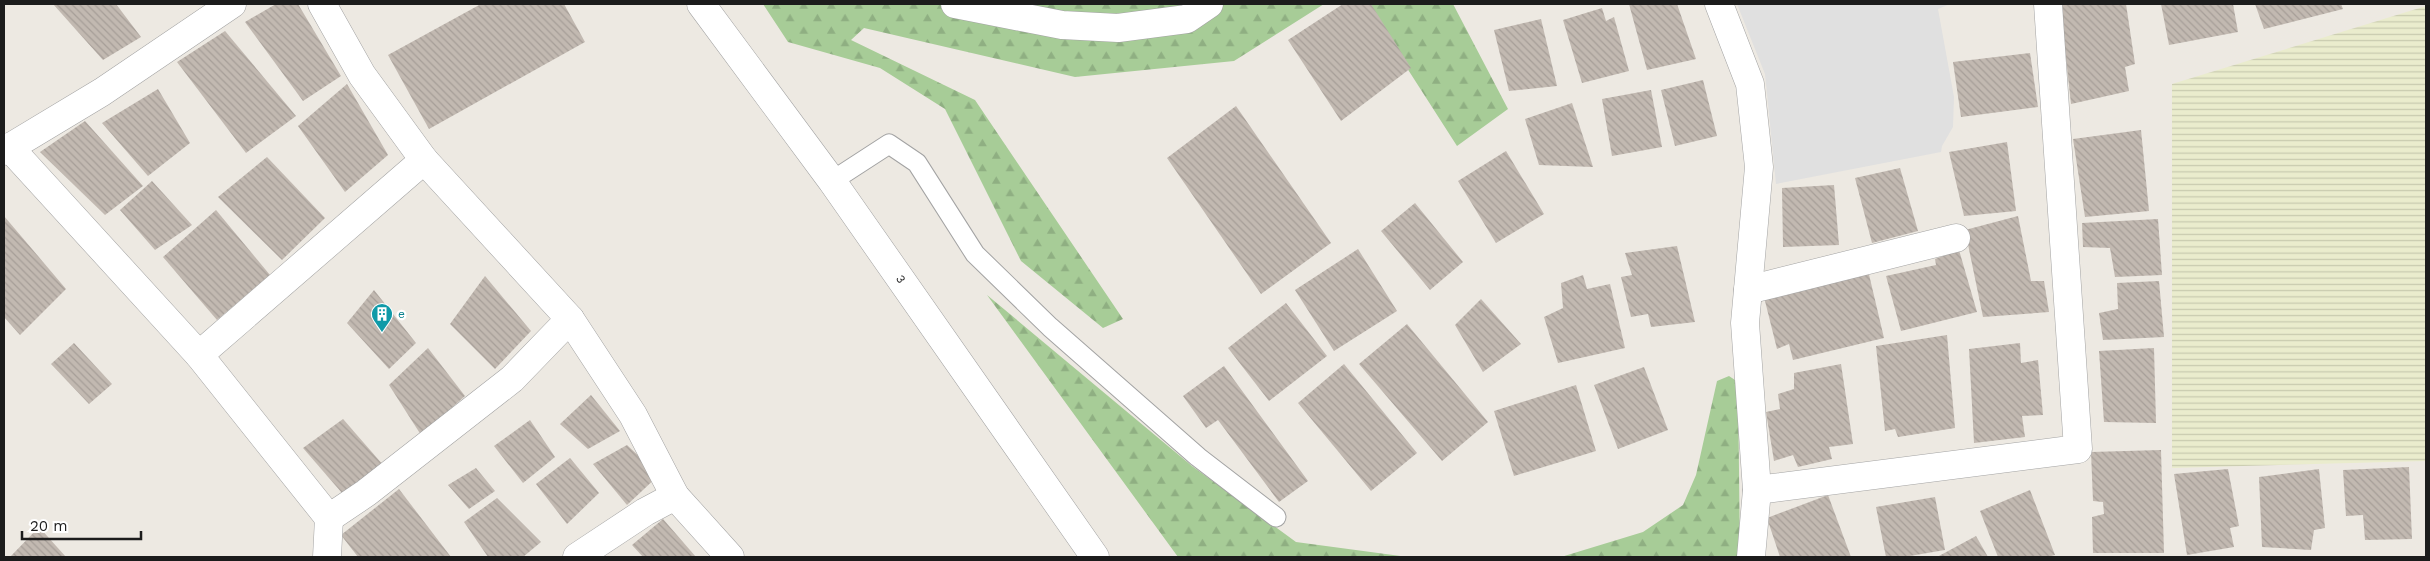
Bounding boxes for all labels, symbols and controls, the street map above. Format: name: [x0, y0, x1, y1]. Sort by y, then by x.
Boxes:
street label: 3: [893, 272, 908, 286]
building icon: e: [370, 302, 394, 333]
place label: e: [398, 307, 405, 321]
scale bar: [22, 508, 141, 540]
text: 20 m: [30, 517, 68, 535]

